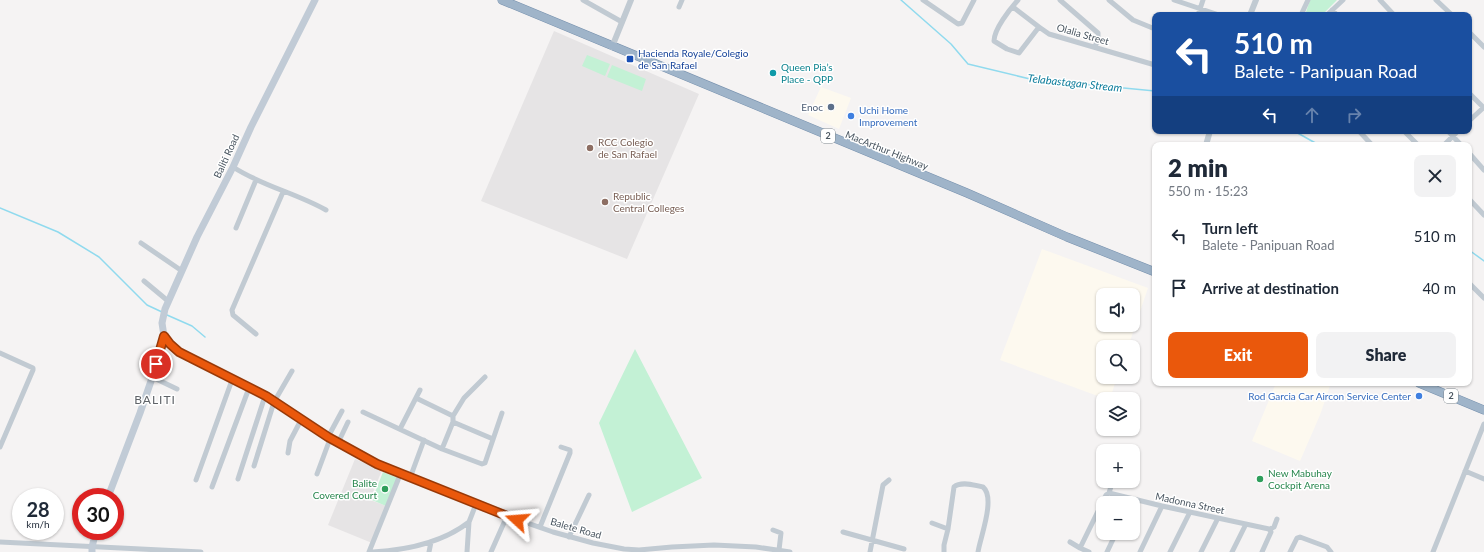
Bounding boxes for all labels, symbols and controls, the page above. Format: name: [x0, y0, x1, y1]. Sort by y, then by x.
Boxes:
street label: Olalia Street: [1055, 21, 1111, 47]
text: 510 m: [1234, 26, 1313, 60]
icon: left: [1168, 28, 1220, 80]
place label: Hacienda Royale/Colegio de San Rafael: [638, 47, 749, 71]
marker: Hacienda Royale/Colegio de San Rafael: [625, 54, 635, 64]
text: Balete - Panipuan Road: [1234, 60, 1417, 82]
place label: Queen Pia’s Place - QPP: [781, 61, 833, 85]
marker: Queen Pia’s Place - QPP: [768, 68, 778, 78]
water label: Telabastagan Stream: [1027, 71, 1123, 94]
place label: Enoc: [801, 101, 823, 113]
marker: Enoc: [826, 102, 836, 112]
place label: Uchi Home Improvement: [859, 104, 918, 128]
icon: left: [1259, 104, 1281, 126]
icon: ahead: [1301, 104, 1323, 126]
icon: right: [1343, 104, 1365, 126]
marker: Uchi Home Improvement: [846, 111, 856, 121]
street label: MacArthur Highway: [844, 128, 931, 172]
road number: 2: [821, 129, 835, 143]
street label: Baliti Road: [211, 132, 241, 180]
place label: RCC Colegio de San Rafael: [598, 136, 657, 160]
marker: RCC Colegio de San Rafael: [585, 143, 595, 153]
text: 2 min: [1168, 153, 1228, 182]
button: close: [1414, 155, 1456, 197]
text: 550 m · 15:23: [1168, 183, 1248, 199]
place label: Republic Central Colleges: [613, 190, 684, 214]
marker: Republic Central Colleges: [600, 197, 610, 207]
text: Turn left: [1202, 219, 1258, 237]
icon: left: [1168, 225, 1190, 247]
text: 510 m: [1414, 227, 1456, 245]
text: Balete - Panipuan Road: [1202, 237, 1334, 253]
icon: arrive: [1168, 277, 1190, 299]
text: Arrive at destination: [1202, 279, 1339, 297]
text: 40 m: [1422, 279, 1456, 297]
map controls: [1096, 288, 1140, 540]
button: sound: [1096, 288, 1140, 332]
button: Exit: [1168, 332, 1308, 378]
button: Share: [1316, 332, 1456, 378]
button: search: [1096, 340, 1140, 384]
pin: [139, 347, 173, 381]
icon: arrive: [145, 353, 167, 375]
road number: 2: [1444, 389, 1458, 403]
place label: Rod Garcia Car Aircon Service Center: [1248, 390, 1411, 402]
marker: Rod Garcia Car Aircon Service Center: [1414, 391, 1424, 401]
district label: BALITI: [134, 392, 176, 407]
button: layers: [1096, 392, 1140, 436]
button: +: [1096, 444, 1140, 488]
place label: New Mabuhay Cockpit Arena: [1268, 467, 1333, 491]
marker: New Mabuhay Cockpit Arena: [1255, 474, 1265, 484]
place label: Balite Covered Court: [313, 477, 377, 501]
marker: Balite Covered Court: [380, 484, 390, 494]
speed limit sign: 30: [72, 488, 124, 540]
street label: Madonna Street: [1154, 490, 1226, 516]
button: −: [1096, 496, 1140, 540]
text: 28: [26, 497, 50, 521]
position arrow: [496, 499, 538, 541]
street label: Balete Road: [549, 515, 603, 541]
text: km/h: [26, 518, 50, 530]

